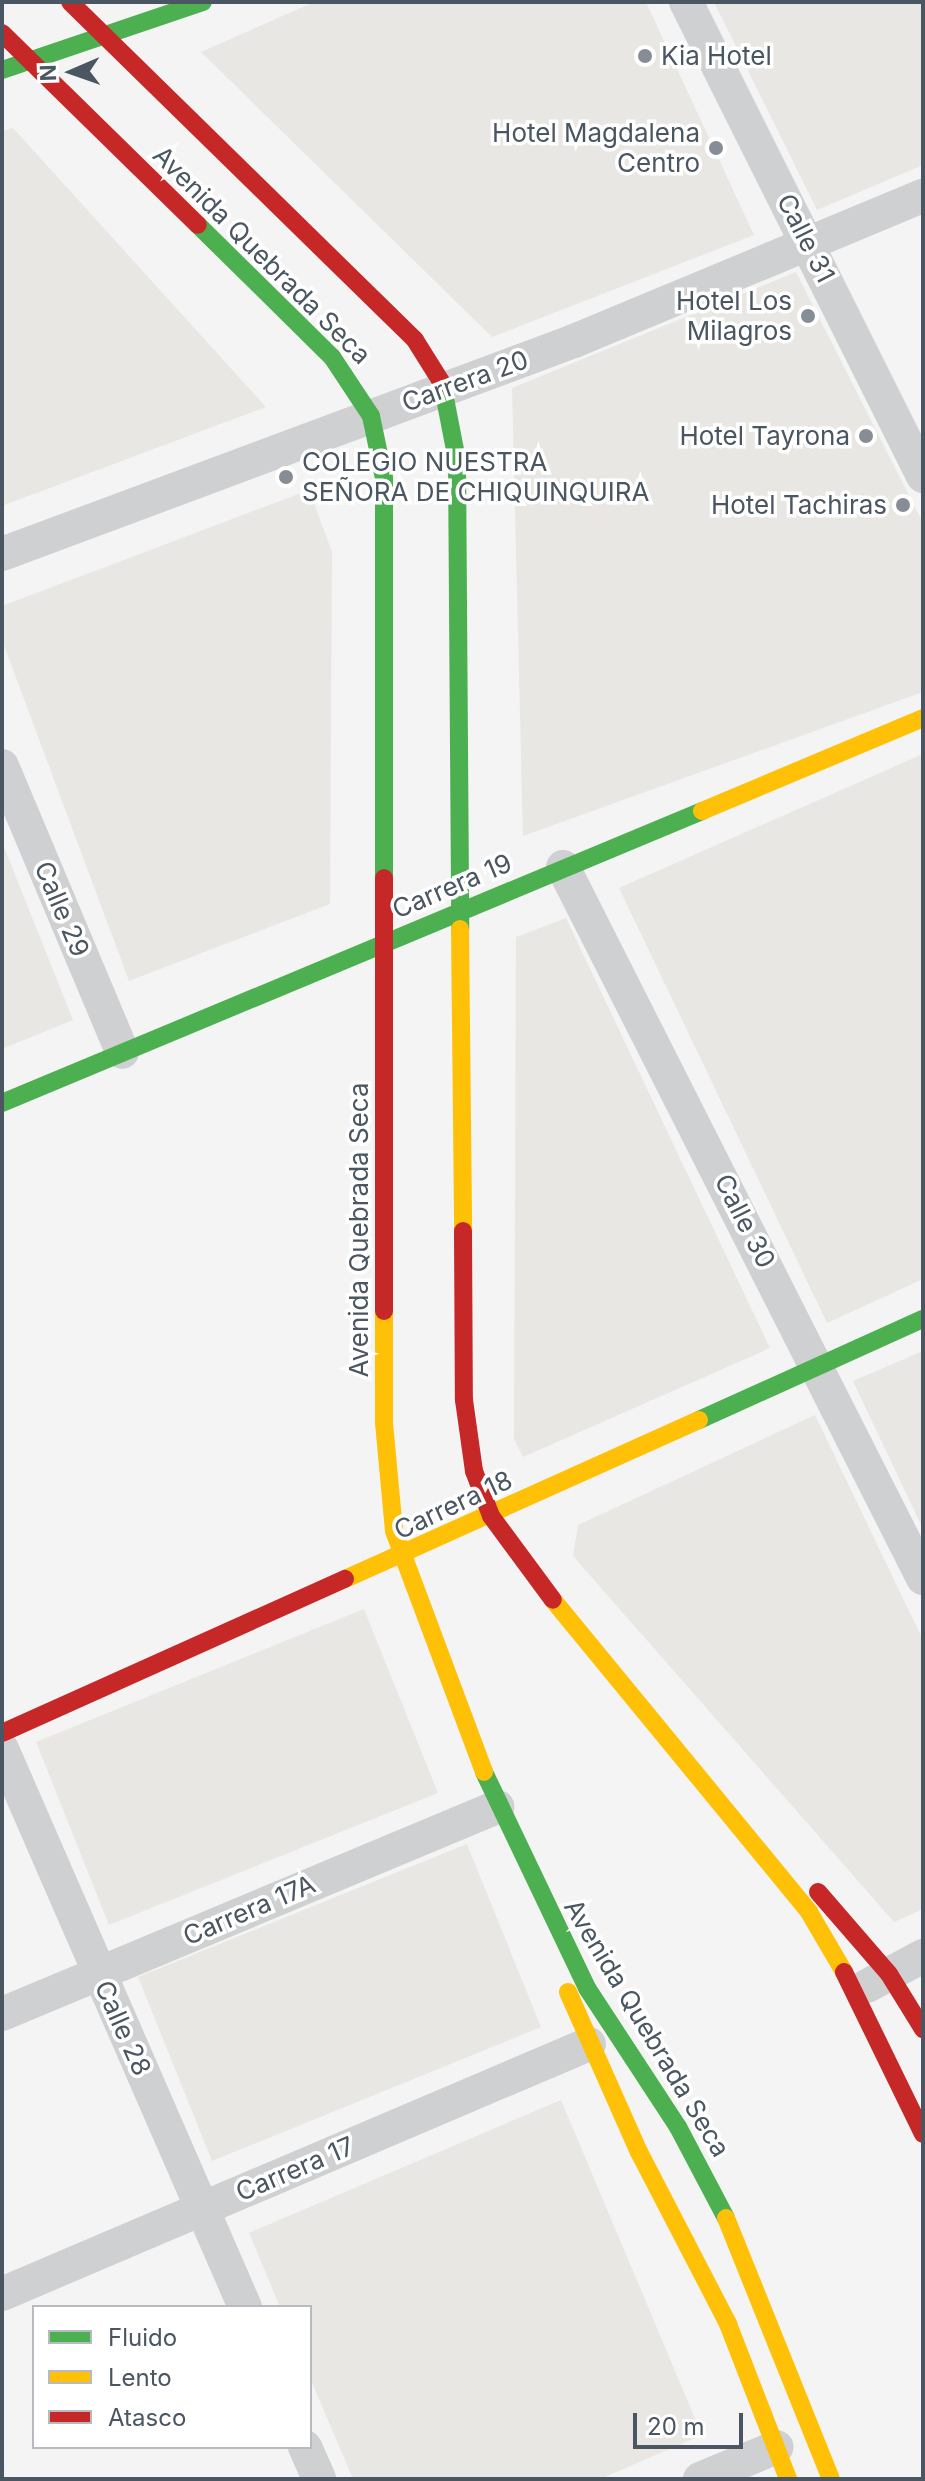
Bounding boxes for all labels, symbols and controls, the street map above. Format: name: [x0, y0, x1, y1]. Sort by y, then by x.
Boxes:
north arrow: [32, 32, 112, 112]
place label: Kia Hotel: [661, 40, 772, 72]
marker: Kia Hotel: [636, 47, 654, 65]
text: N: [35, 64, 61, 82]
place label: Hotel Magdalena Centro: [492, 117, 700, 178]
marker: Hotel Magdalena Centro: [707, 139, 725, 157]
street label: Avenida Quebrada Seca: [147, 140, 377, 370]
street label: Calle 31: [770, 188, 842, 288]
place label: Hotel Los Milagros: [676, 285, 792, 346]
marker: Hotel Los Milagros: [799, 307, 817, 325]
street label: Carrera 20: [398, 344, 532, 418]
place label: Hotel Tayrona: [679, 420, 850, 452]
marker: Hotel Tayrona: [857, 427, 875, 445]
place label: COLEGIO NUESTRA SEÑORA DE CHIQUINQUIRA: [302, 446, 649, 508]
marker: COLEGIO NUESTRA SEÑORA DE CHIQUINQUIRA: [277, 468, 295, 486]
place label: Hotel Tachiras: [711, 489, 887, 521]
marker: Hotel Tachiras: [894, 496, 912, 514]
street label: Carrera 19: [388, 847, 516, 925]
street label: Calle 29: [28, 857, 96, 961]
street label: Avenida Quebrada Seca: [343, 1082, 375, 1378]
street label: Calle 30: [708, 1169, 782, 1273]
street label: Carrera 18: [389, 1464, 517, 1546]
street label: Carrera 17A: [178, 1868, 320, 1952]
street label: Avenida Quebrada Seca: [558, 1894, 736, 2162]
street label: Calle 28: [88, 1976, 158, 2080]
street label: Carrera 17: [231, 2130, 359, 2208]
legend: [32, 2305, 312, 2449]
text: Fluido: [108, 2323, 177, 2352]
text: Lento: [108, 2363, 172, 2392]
scale bar: [637, 2397, 747, 2447]
text: Atasco: [108, 2403, 186, 2432]
text: 20 m: [647, 2412, 705, 2441]

